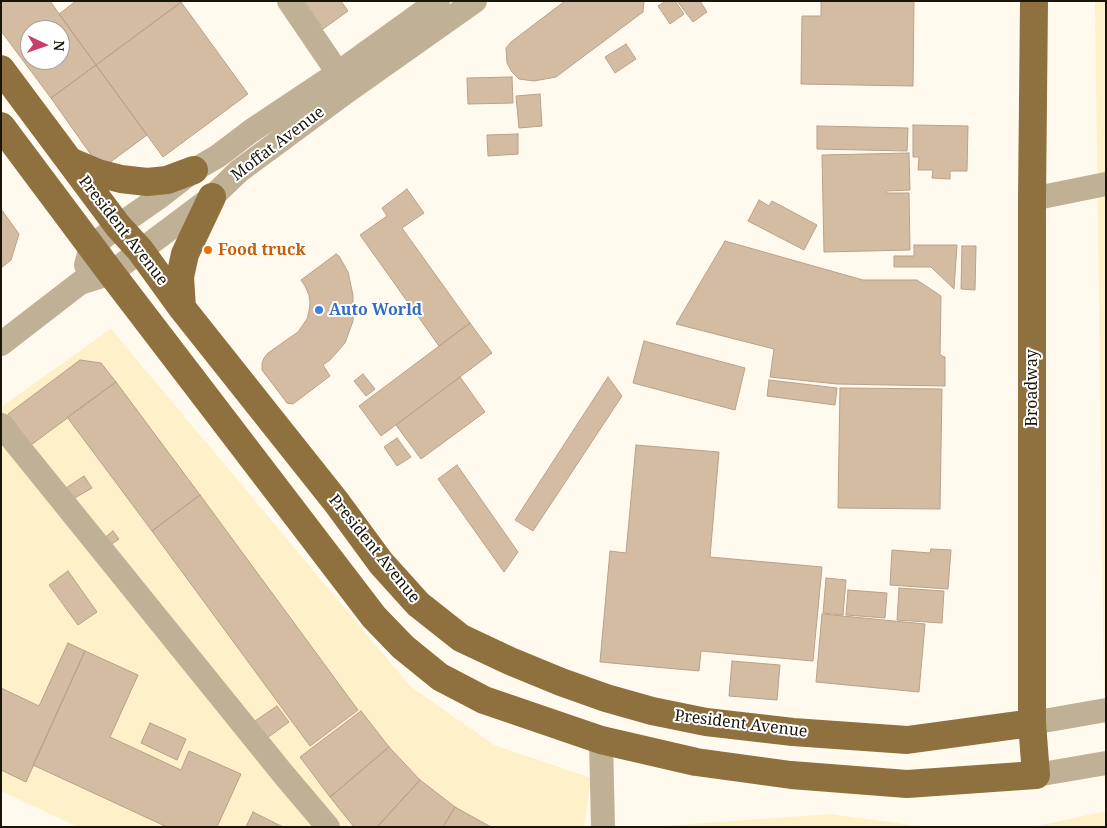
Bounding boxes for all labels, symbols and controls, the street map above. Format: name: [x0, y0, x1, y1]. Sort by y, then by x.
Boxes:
north arrow: [20, 20, 70, 70]
text: N: [50, 40, 69, 52]
street label: Moffat Avenue: [228, 103, 328, 185]
street label: President Avenue: [74, 172, 172, 290]
place label: Food truck: [218, 240, 306, 260]
marker: Food truck: [202, 244, 214, 256]
place label: Auto World: [329, 300, 422, 320]
marker: Auto World: [313, 304, 325, 316]
street label: Broadway: [1022, 349, 1042, 427]
street label: President Avenue: [324, 491, 424, 607]
street label: President Avenue: [673, 706, 809, 742]

